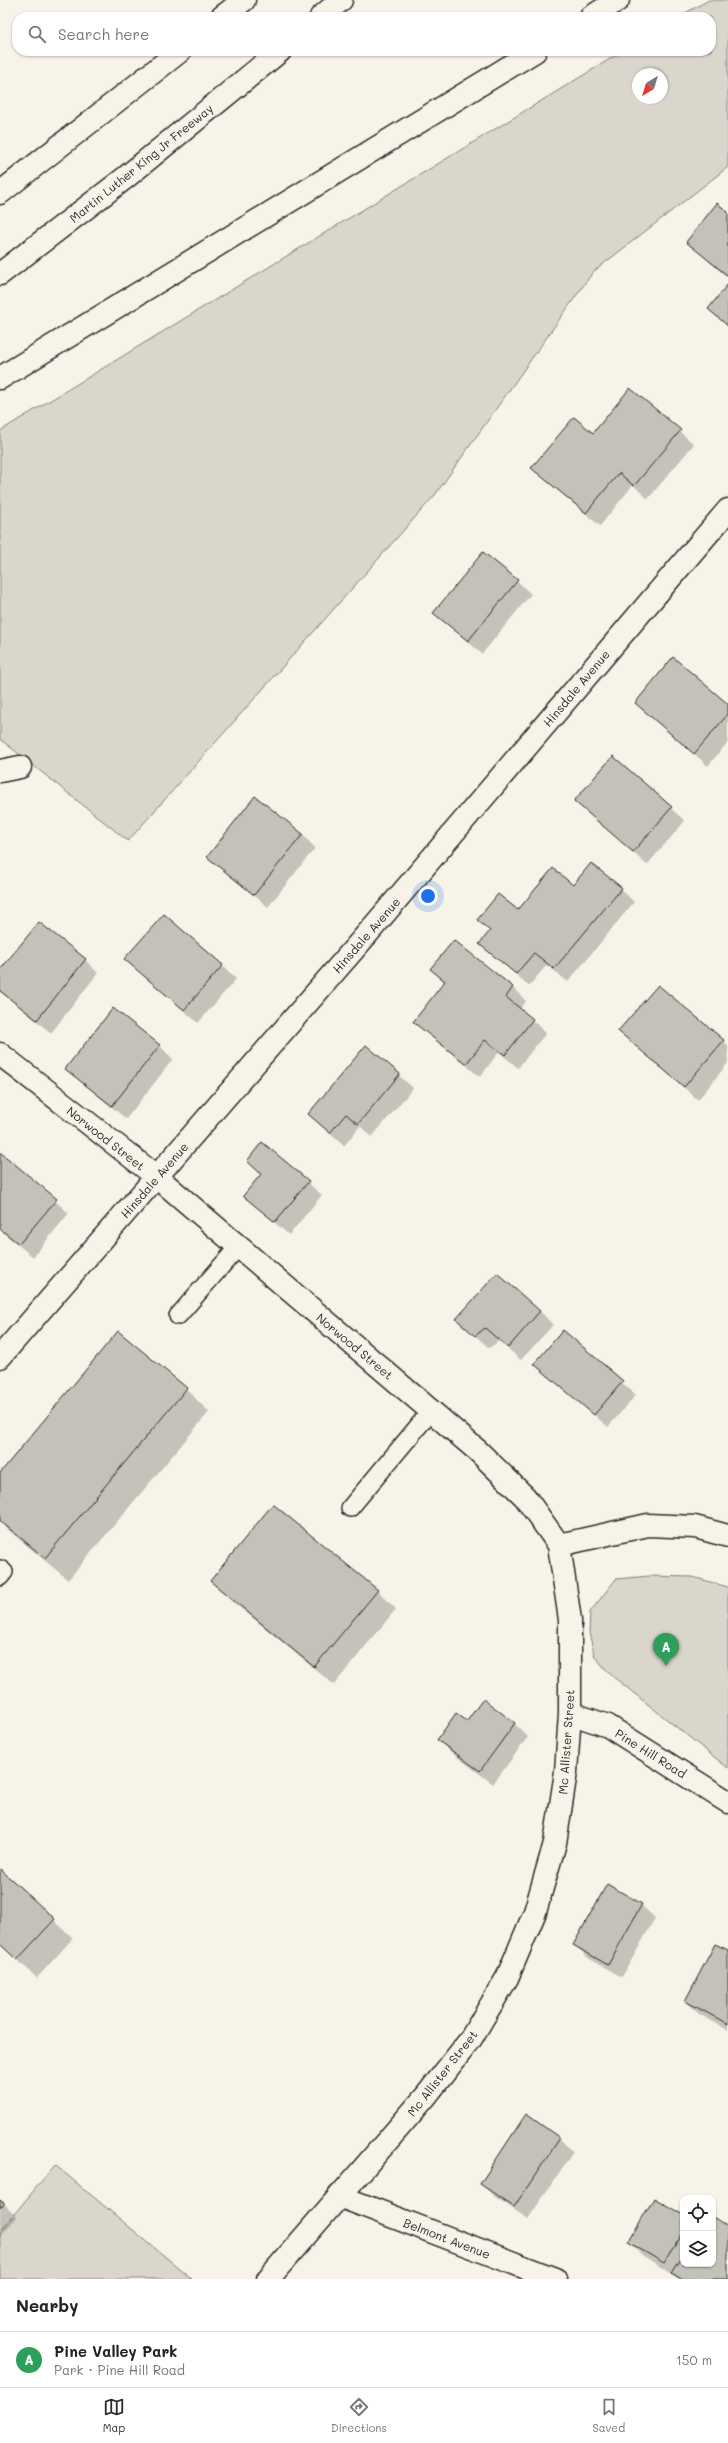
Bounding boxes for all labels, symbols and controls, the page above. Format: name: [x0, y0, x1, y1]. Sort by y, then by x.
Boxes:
search box: [12, 12, 716, 56]
icon: search: [26, 23, 48, 45]
text: Search here: [58, 24, 149, 44]
north arrow: [632, 68, 668, 104]
street label: Martin Luther King Jr Freeway: [66, 100, 216, 226]
street label: Hinsdale Avenue: [539, 646, 613, 730]
your location: [418, 886, 438, 906]
street label: Hinsdale Avenue: [329, 894, 403, 976]
street label: Norwood Street: [64, 1102, 148, 1174]
street label: Hinsdale Avenue: [117, 1139, 191, 1221]
street label: Norwood Street: [313, 1309, 397, 1383]
pin: A: [653, 1633, 679, 1666]
street label: Mc Allister Street: [554, 1689, 578, 1795]
street label: Pine Hill Road: [612, 1725, 690, 1781]
street label: Mc Allister Street: [403, 2027, 481, 2119]
map controls: [680, 2195, 716, 2267]
button: locate: [680, 2195, 716, 2231]
street label: Belmont Avenue: [401, 2214, 493, 2262]
button: layers: [680, 2231, 716, 2267]
text: Nearby: [16, 2294, 78, 2316]
text: Pine Valley Park: [54, 2341, 177, 2361]
text: A: [24, 2351, 34, 2368]
text: 150 m: [676, 2351, 712, 2368]
text: Park · Pine Hill Road: [54, 2361, 185, 2378]
tab: Map: [103, 2396, 125, 2435]
tab: Directions: [331, 2396, 387, 2435]
tab: Saved: [592, 2396, 625, 2435]

